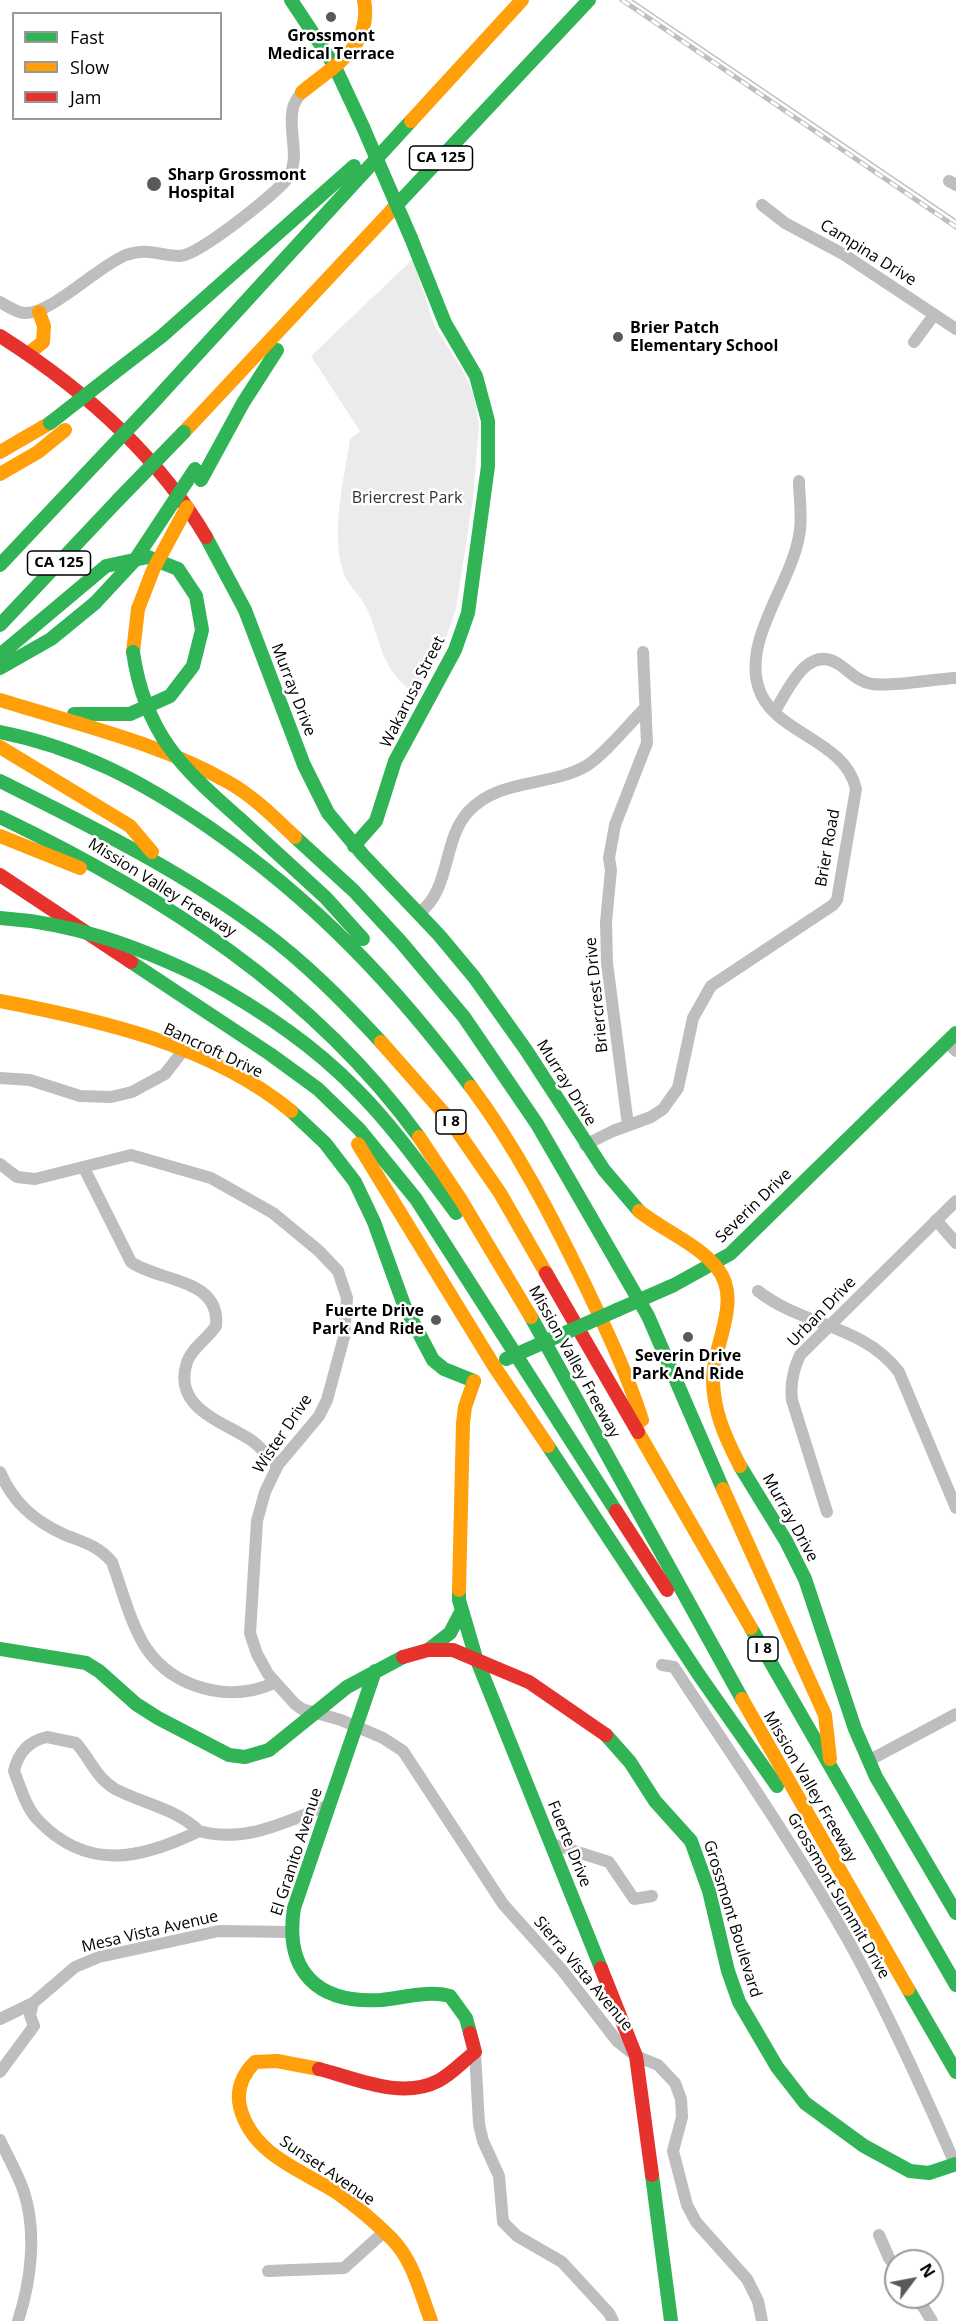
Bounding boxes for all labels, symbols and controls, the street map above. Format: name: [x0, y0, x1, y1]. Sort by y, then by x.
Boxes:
marker: Grossmont Medical Terrace: [324, 10, 338, 24]
legend: [12, 12, 222, 120]
text: Fast: [70, 25, 104, 49]
place label: Grossmont Medical Terrace: [267, 26, 395, 64]
text: Slow: [70, 55, 109, 79]
text: Jam: [70, 85, 102, 109]
road number: CA 125: [410, 146, 472, 170]
place label: Sharp Grossmont Hospital: [168, 165, 306, 203]
marker: Sharp Grossmont Hospital: [145, 175, 163, 193]
street label: Campina Drive: [816, 216, 920, 290]
place label: Brier Patch Elementary School: [630, 318, 778, 356]
marker: Brier Patch Elementary School: [611, 330, 625, 344]
park label: Briercrest Park: [352, 488, 462, 508]
road number: CA 125: [28, 551, 90, 575]
street label: Wakarusa Street: [377, 633, 449, 751]
street label: Murray Drive: [267, 641, 319, 739]
street label: Brier Road: [812, 808, 844, 888]
street label: Mission Valley Freeway: [84, 835, 240, 941]
street label: Briercrest Drive: [581, 936, 613, 1054]
street label: Bancroft Drive: [160, 1020, 266, 1082]
street label: Murray Drive: [532, 1037, 600, 1129]
road number: I 8: [436, 1110, 466, 1134]
street label: Severin Drive: [712, 1165, 796, 1247]
street label: Urban Drive: [784, 1273, 860, 1351]
street label: Mission Valley Freeway: [524, 1283, 624, 1441]
place label: Fuerte Drive Park And Ride: [312, 1301, 424, 1339]
marker: Fuerte Drive Park And Ride: [429, 1313, 443, 1327]
marker: Severin Drive Park And Ride: [681, 1330, 695, 1344]
place label: Severin Drive Park And Ride: [632, 1346, 744, 1384]
street label: Wister Drive: [250, 1391, 316, 1477]
street label: Murray Drive: [758, 1471, 822, 1565]
road number: I 8: [748, 1637, 778, 1661]
street label: Mission Valley Freeway: [759, 1708, 861, 1866]
street label: El Granito Avenue: [267, 1786, 327, 1918]
street label: Fuerte Drive: [543, 1798, 595, 1890]
street label: Grossmont Summit Drive: [783, 1810, 893, 1982]
street label: Grossmont Boulevard: [699, 1838, 765, 2000]
street label: Mesa Vista Avenue: [80, 1907, 220, 1957]
street label: Sierra Vista Avenue: [530, 1913, 636, 2035]
street label: Sunset Avenue: [276, 2132, 378, 2210]
north arrow: [884, 2249, 944, 2309]
text: N: [915, 2259, 940, 2282]

